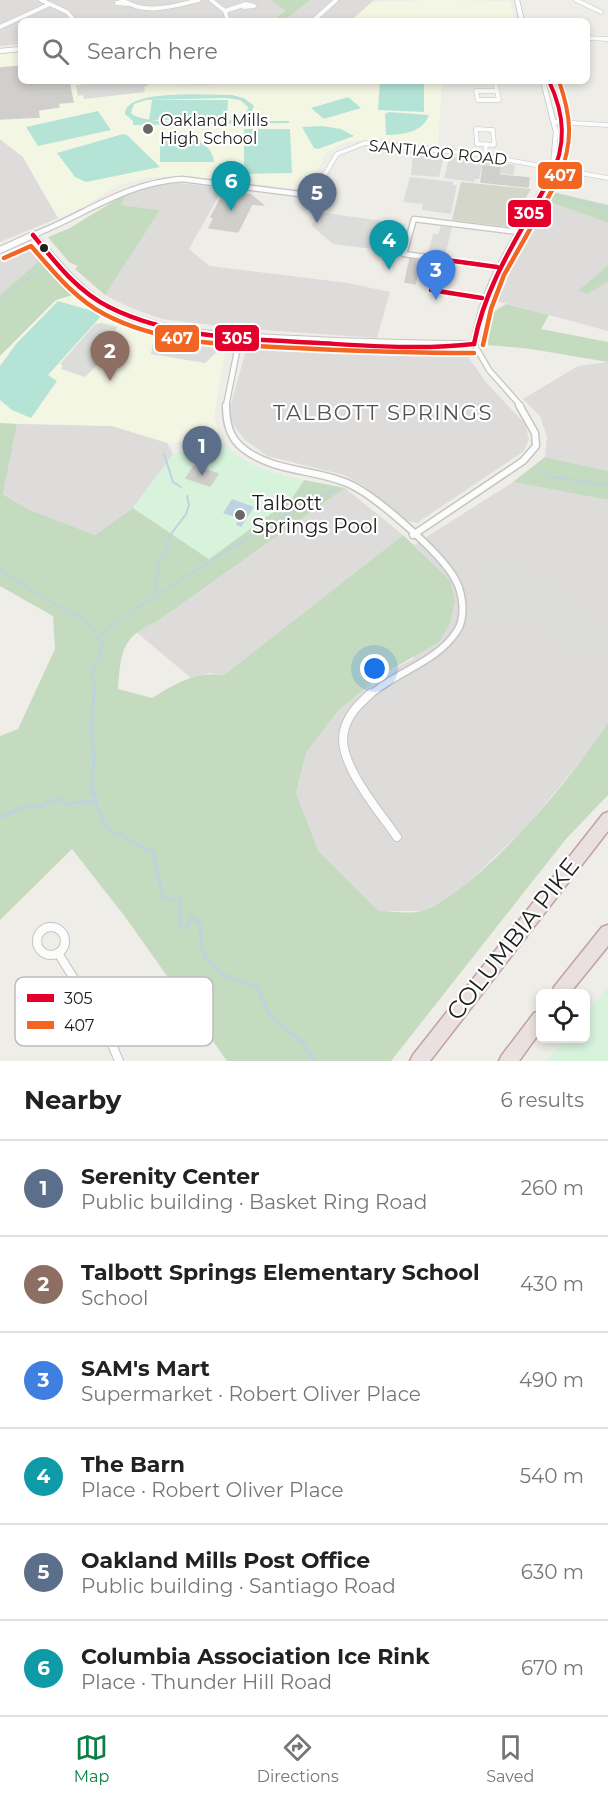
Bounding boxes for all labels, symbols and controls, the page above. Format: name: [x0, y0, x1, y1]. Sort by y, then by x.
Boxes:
search box: [18, 18, 590, 84]
icon: search: [39, 35, 72, 68]
text: Search here: [87, 38, 218, 65]
place label: Oakland Mills High School: [160, 111, 268, 148]
marker: Oakland Mills High School: [141, 122, 155, 136]
street label: SANTIAGO ROAD: [368, 136, 508, 169]
line badge: 407: [537, 161, 583, 190]
pin: 6: [212, 162, 250, 211]
text: 407: [544, 166, 576, 185]
pin: 5: [298, 174, 336, 223]
line badge: 305: [507, 199, 552, 228]
text: 305: [513, 204, 544, 223]
pin: 4: [370, 220, 408, 270]
unlabelled marker: [38, 242, 50, 254]
pin: 3: [416, 250, 456, 300]
line badge: 407: [154, 324, 200, 353]
line badge: 305: [214, 324, 260, 352]
text: 407: [161, 329, 193, 348]
text: 305: [221, 329, 252, 348]
pin: 2: [90, 332, 130, 381]
district label: TALBOTT SPRINGS: [273, 400, 493, 425]
pin: 1: [182, 426, 222, 476]
place label: Talbott Springs Pool: [252, 491, 378, 538]
marker: Talbott Springs Pool: [233, 508, 247, 522]
your location: [360, 654, 389, 683]
street label: COLUMBIA PIKE: [440, 852, 585, 1026]
legend: [15, 977, 213, 1046]
text: 305: [64, 989, 93, 1008]
map controls: [536, 989, 590, 1043]
button: locate: [536, 989, 590, 1043]
text: 407: [64, 1016, 94, 1035]
text: Nearby: [24, 1084, 121, 1116]
text: 6 results: [500, 1088, 584, 1112]
text: Serenity Center: [81, 1163, 260, 1190]
text: 1: [40, 1176, 47, 1200]
text: 260 m: [521, 1176, 584, 1200]
text: Public building · Basket Ring Road: [81, 1190, 427, 1214]
text: Talbott Springs Elementary School: [81, 1259, 480, 1286]
text: 2: [38, 1272, 49, 1296]
text: 430 m: [520, 1272, 584, 1296]
text: School: [81, 1286, 148, 1310]
text: SAM's Mart: [81, 1355, 210, 1382]
text: 3: [38, 1368, 49, 1392]
text: 490 m: [519, 1368, 584, 1392]
text: Supermarket · Robert Oliver Place: [81, 1382, 421, 1406]
text: The Barn: [81, 1451, 185, 1478]
text: 4: [37, 1464, 50, 1488]
text: 540 m: [520, 1464, 584, 1488]
text: Place · Robert Oliver Place: [81, 1478, 344, 1502]
text: Oakland Mills Post Office: [81, 1547, 370, 1574]
text: 5: [38, 1560, 49, 1584]
text: 630 m: [521, 1560, 584, 1584]
text: Public building · Santiago Road: [81, 1574, 396, 1598]
text: Columbia Association Ice Rink: [81, 1643, 430, 1670]
text: 6: [37, 1656, 50, 1680]
text: 670 m: [521, 1656, 584, 1680]
text: Place · Thunder Hill Road: [81, 1670, 332, 1694]
tab: Map: [74, 1731, 109, 1786]
tab: Directions: [257, 1731, 339, 1786]
tab: Saved: [486, 1731, 534, 1786]

